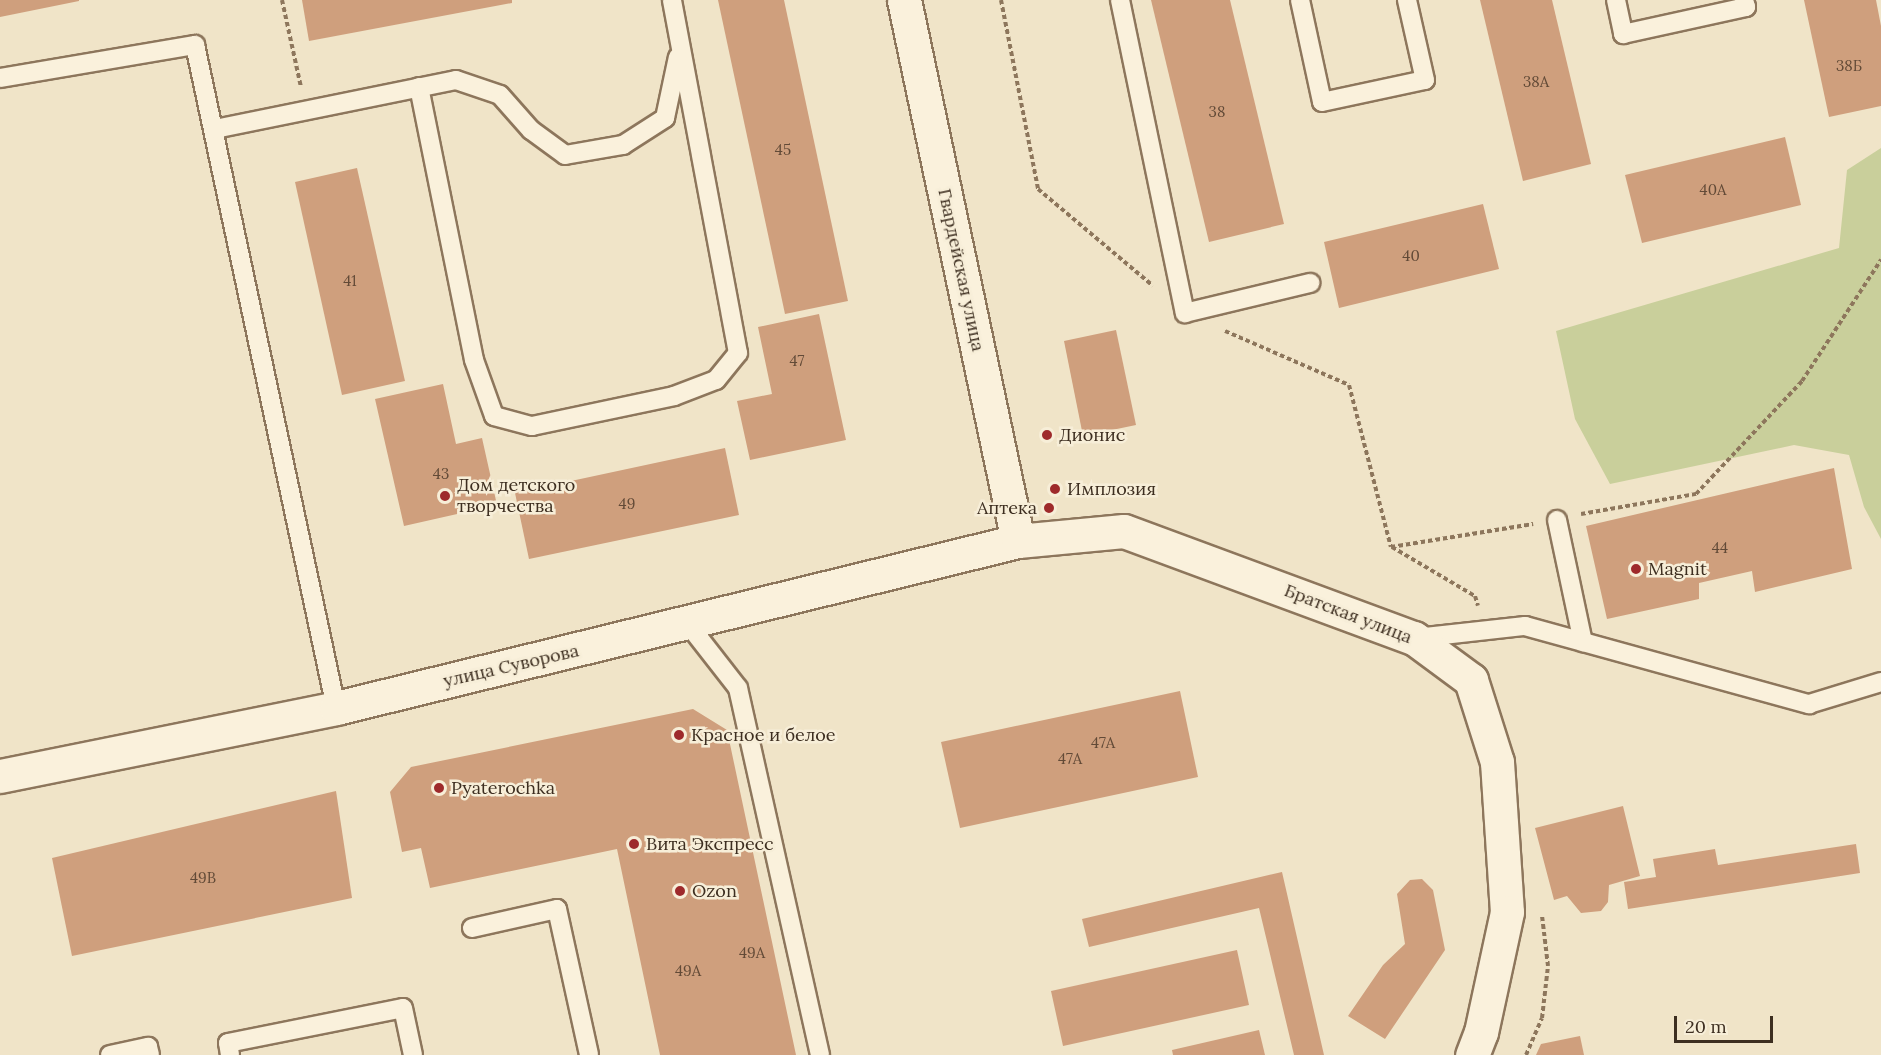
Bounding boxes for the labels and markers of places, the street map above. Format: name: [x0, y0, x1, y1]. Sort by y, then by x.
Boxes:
place label: Дионис: [1059, 424, 1125, 446]
marker: Дионис: [1040, 428, 1054, 442]
place label: Дом детского творчества: [457, 475, 575, 518]
place label: Имплозия: [1067, 478, 1156, 500]
marker: Имплозия: [1048, 482, 1062, 496]
marker: Дом детского творчества: [438, 489, 452, 503]
place label: Аптека: [977, 497, 1037, 519]
marker: Аптека: [1042, 501, 1056, 515]
place label: Magnit: [1648, 558, 1707, 580]
marker: Magnit: [1629, 562, 1643, 576]
place label: Красное и белое: [691, 724, 836, 746]
marker: Красное и белое: [672, 728, 686, 742]
place label: Pyaterochka: [451, 777, 555, 799]
marker: Pyaterochka: [432, 781, 446, 795]
place label: Вита Экспресс: [646, 833, 774, 855]
marker: Вита Экспресс: [627, 837, 641, 851]
place label: Ozon: [692, 880, 737, 902]
marker: Ozon: [673, 884, 687, 898]

